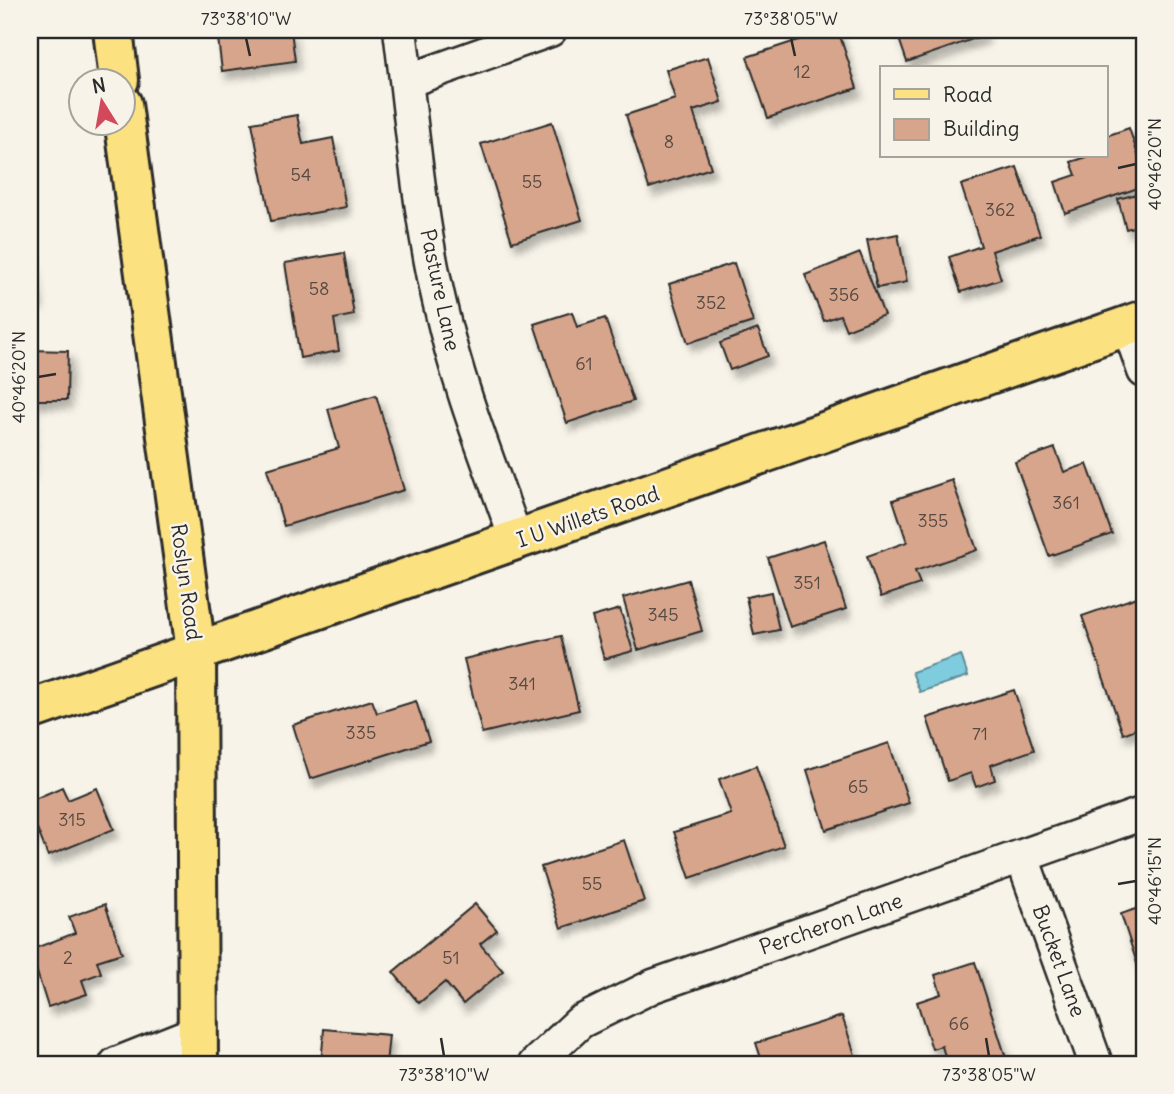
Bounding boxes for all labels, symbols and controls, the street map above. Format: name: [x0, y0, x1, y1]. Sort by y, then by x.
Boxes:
text: 73°38'10"W: [201, 7, 291, 30]
text: 73°38'05"W: [744, 7, 838, 30]
house number: 12: [793, 60, 811, 83]
north arrow: [66, 66, 136, 136]
legend: [880, 66, 1108, 158]
text: N: [90, 72, 107, 98]
text: Road: [943, 81, 992, 108]
text: Building: [943, 115, 1019, 142]
text: 40°46'20"N: [1143, 118, 1166, 210]
house number: 8: [664, 130, 674, 153]
house number: 54: [291, 163, 311, 186]
house number: 55: [522, 170, 542, 193]
house number: 362: [985, 198, 1015, 221]
street label: Pasture Lane: [414, 226, 467, 353]
house number: 58: [309, 277, 329, 300]
house number: 356: [829, 283, 859, 306]
house number: 352: [696, 291, 726, 314]
text: 40°46'20"N: [7, 331, 30, 423]
house number: 61: [575, 352, 593, 375]
street label: I U Willets Road: [513, 480, 663, 554]
house number: 361: [1052, 491, 1080, 514]
house number: 355: [918, 509, 948, 532]
street label: Roslyn Road: [165, 522, 208, 642]
house number: 351: [793, 571, 821, 594]
house number: 345: [648, 603, 678, 626]
house number: 341: [508, 672, 536, 695]
house number: 335: [346, 721, 376, 744]
house number: 71: [972, 722, 988, 745]
house number: 65: [848, 775, 868, 798]
house number: 315: [58, 808, 86, 831]
text: 40°46'15"N: [1143, 837, 1166, 925]
house number: 55: [582, 872, 602, 895]
street label: Percheron Lane: [756, 886, 906, 961]
street label: Bucket Lane: [1027, 901, 1092, 1021]
house number: 2: [63, 946, 73, 969]
house number: 51: [442, 946, 460, 969]
house number: 66: [949, 1012, 969, 1035]
text: 73°38'10"W: [399, 1063, 489, 1086]
text: 73°38'05"W: [942, 1063, 1036, 1086]

